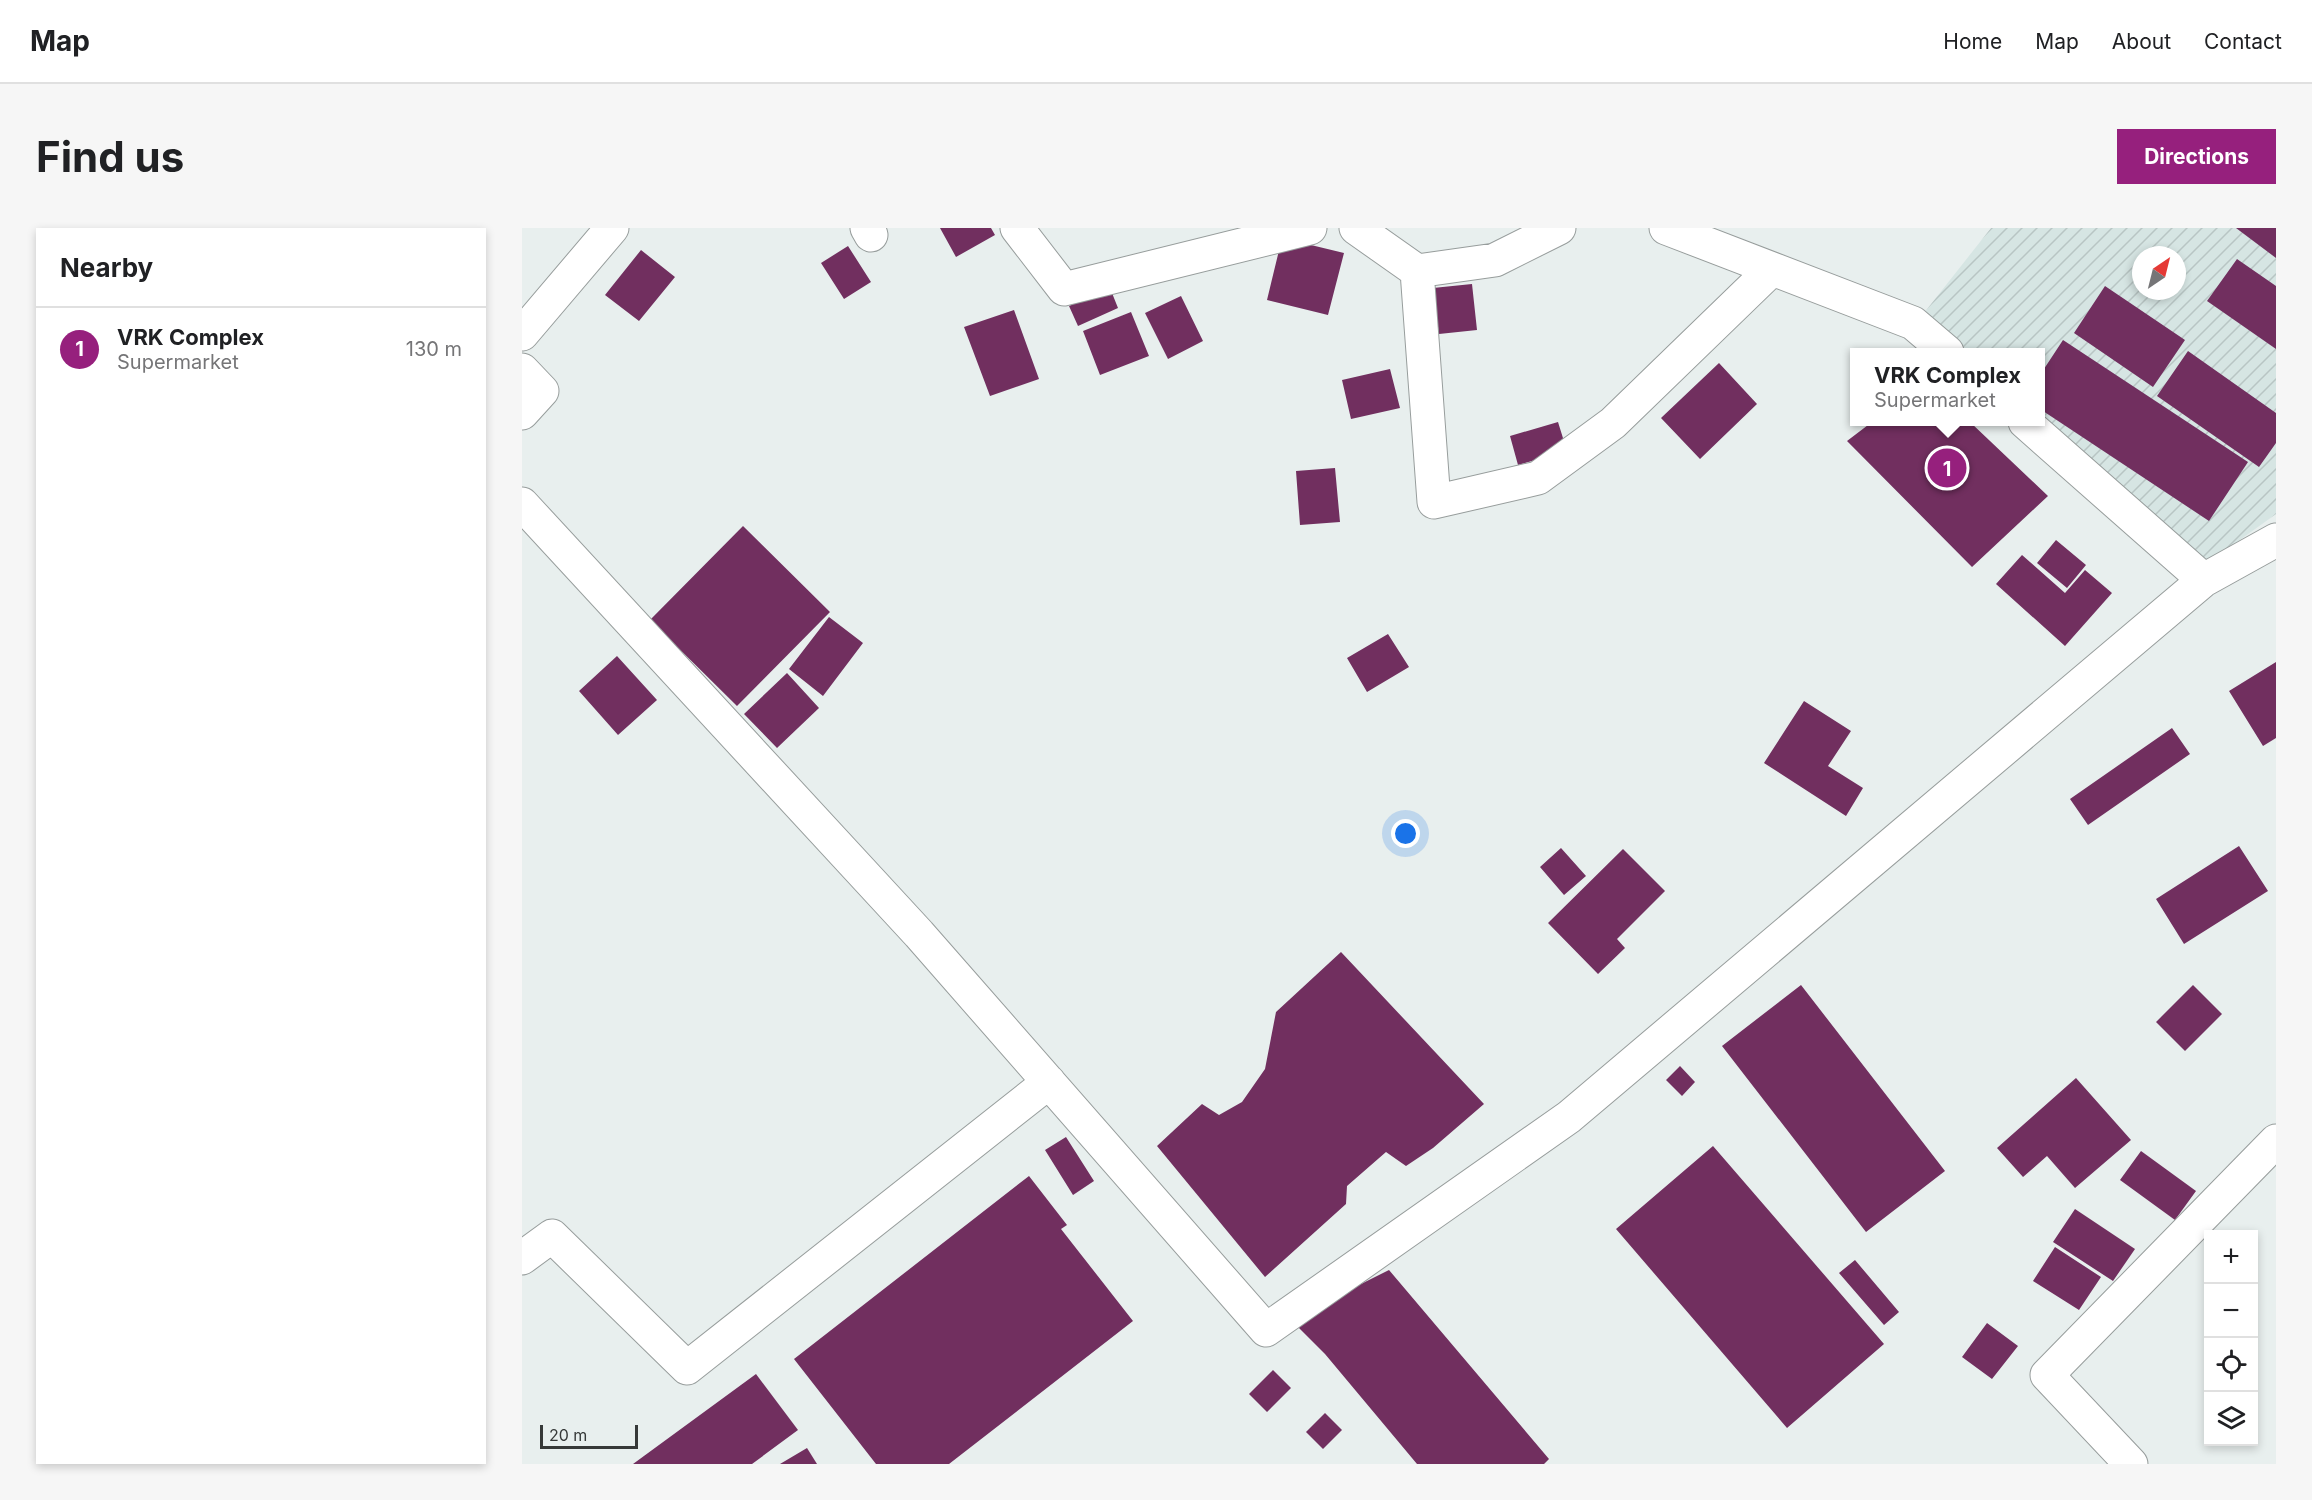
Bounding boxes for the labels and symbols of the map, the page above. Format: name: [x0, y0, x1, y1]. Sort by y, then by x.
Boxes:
north arrow: [2132, 246, 2186, 300]
pin: 1: [1928, 446, 1966, 490]
your location: [1391, 819, 1420, 848]
scale bar: [540, 1422, 638, 1450]

